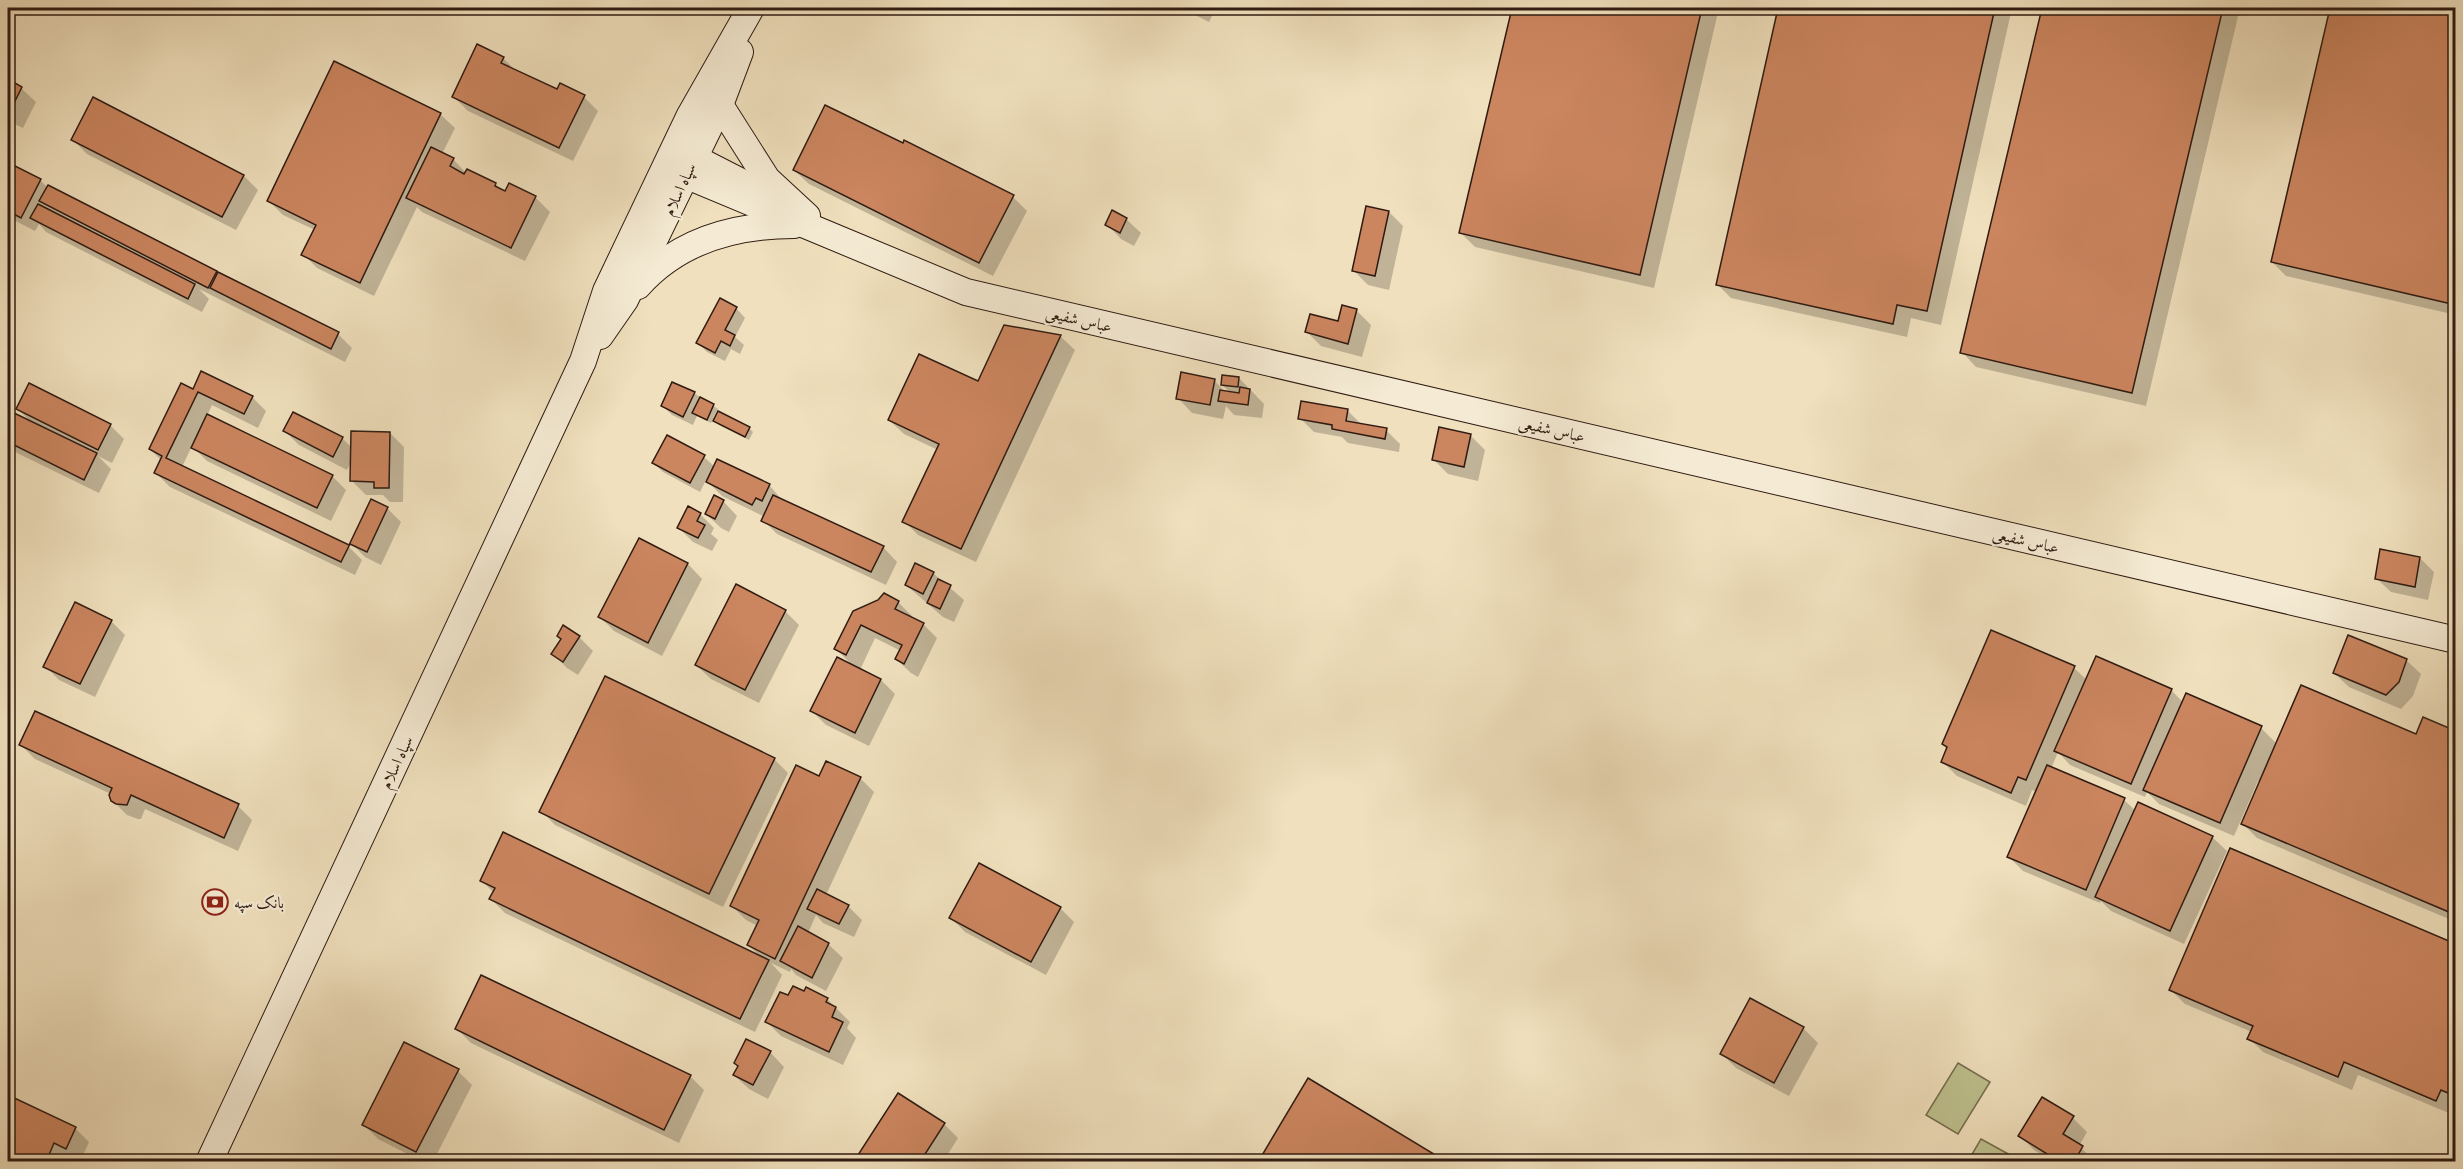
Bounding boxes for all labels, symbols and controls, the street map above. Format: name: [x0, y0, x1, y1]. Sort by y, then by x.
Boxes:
street label: سپاه اسلام: [658, 159, 705, 221]
street label: عباس شفیعی: [1043, 302, 1114, 338]
street label: عباس شفیعی: [1516, 412, 1587, 448]
street label: عباس شفیعی: [1990, 523, 2061, 559]
street label: سپاه اسلام: [375, 732, 422, 794]
bank icon: بانک سپه: [200, 887, 230, 917]
place label: بانک سپه: [234, 892, 284, 914]

